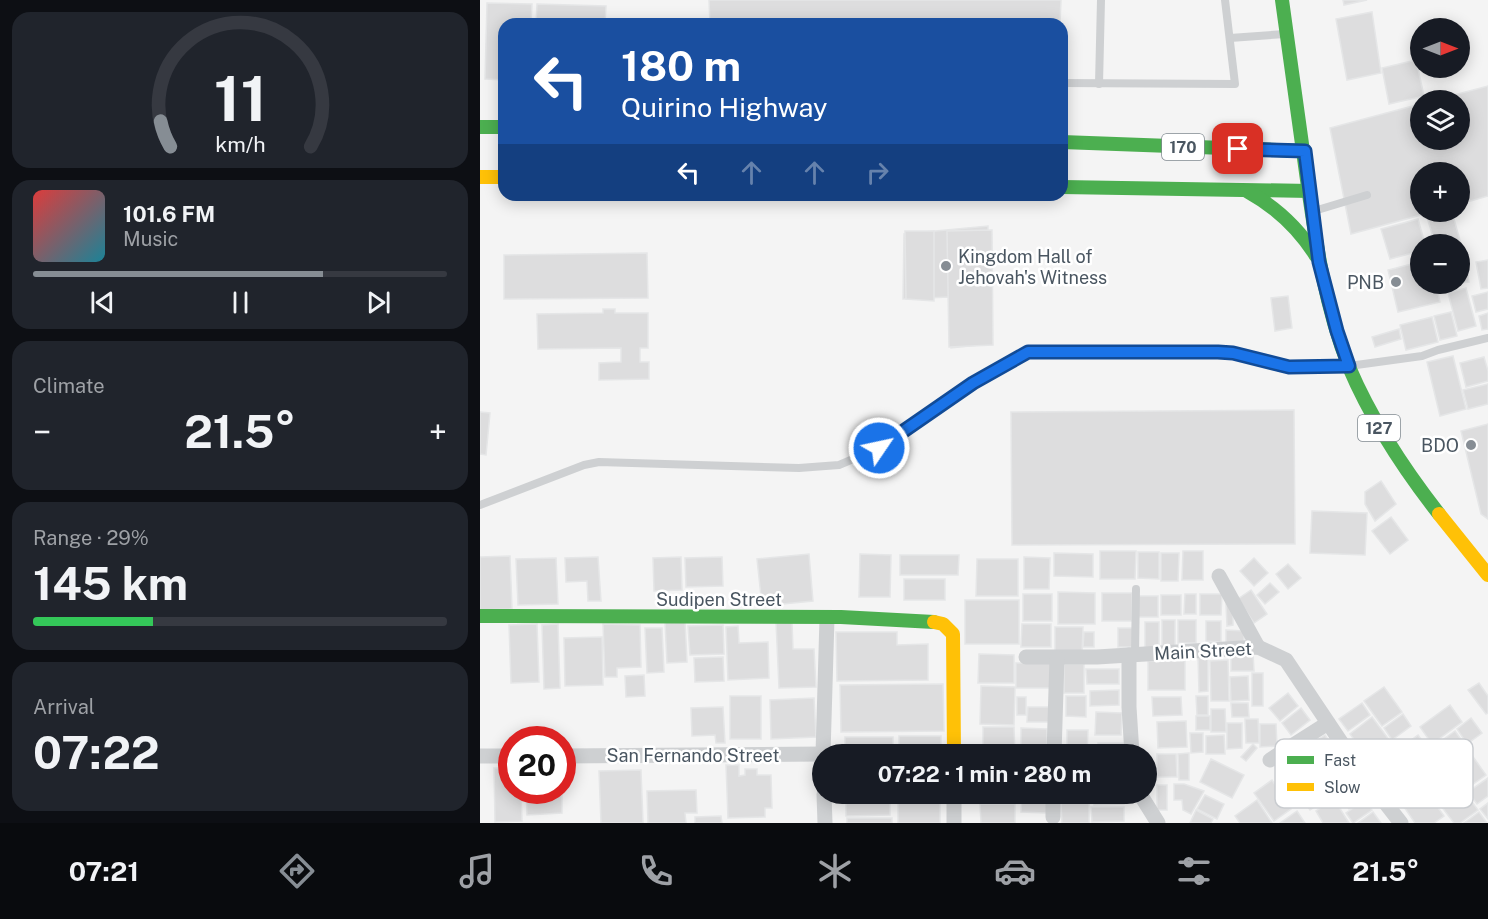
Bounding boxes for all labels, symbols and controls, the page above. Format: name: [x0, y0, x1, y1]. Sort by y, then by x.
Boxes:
north arrow: [1410, 18, 1470, 78]
map controls: [1410, 18, 1470, 294]
text: 180 m: [621, 41, 741, 90]
icon: left: [522, 42, 600, 120]
text: 11: [213, 62, 267, 135]
button: layers: [1410, 90, 1470, 150]
text: Quirino Highway: [621, 91, 827, 123]
pin: [1212, 123, 1263, 174]
text: km/h: [215, 132, 265, 157]
icon: arrive: [1221, 132, 1254, 165]
road number: 170: [1162, 134, 1204, 160]
icon: left: [672, 156, 705, 189]
icon: ahead: [735, 156, 768, 189]
icon: ahead: [798, 156, 831, 189]
icon: right: [861, 156, 894, 189]
button: +: [1410, 162, 1470, 222]
text: 101.6 FM: [123, 201, 215, 227]
text: Music: [123, 227, 178, 251]
button: −: [1410, 234, 1470, 294]
place label: Kingdom Hall of Jehovah's Witness: [958, 246, 1107, 288]
marker: Kingdom Hall of Jehovah's Witness: [939, 259, 953, 273]
place label: PNB: [1347, 272, 1384, 293]
marker: PNB: [1389, 275, 1403, 289]
icon: previous: [86, 286, 119, 319]
icon: pause: [224, 286, 257, 319]
icon: next: [362, 286, 395, 319]
text: Climate: [33, 374, 105, 398]
text: 21.5°: [184, 405, 296, 458]
text: −: [33, 413, 51, 451]
text: +: [429, 413, 447, 451]
road number: 127: [1358, 415, 1400, 441]
position arrow: [847, 416, 911, 480]
place label: BDO: [1421, 435, 1459, 456]
marker: BDO: [1464, 438, 1478, 452]
text: Range · 29%: [33, 526, 149, 550]
text: 145 km: [33, 557, 188, 610]
street label: Sudipen Street: [656, 589, 782, 610]
street label: Main Street: [1154, 638, 1252, 664]
text: Arrival: [33, 695, 95, 719]
text: 07:22: [33, 726, 160, 779]
speed limit sign: 20: [498, 726, 576, 804]
legend: [1275, 739, 1473, 808]
street label: San Fernando Street: [607, 745, 779, 766]
text: Fast: [1324, 751, 1356, 770]
text: 07:22 · 1 min · 280 m: [878, 761, 1091, 787]
text: Slow: [1324, 778, 1361, 797]
icon: directions: [276, 850, 318, 892]
icon: music: [456, 850, 498, 892]
icon: phone: [635, 850, 677, 892]
icon: climate: [814, 850, 856, 892]
icon: car: [994, 850, 1036, 892]
icon: filters: [1173, 850, 1215, 892]
text: 07:21: [69, 855, 139, 887]
text: 21.5°: [1352, 855, 1419, 887]

